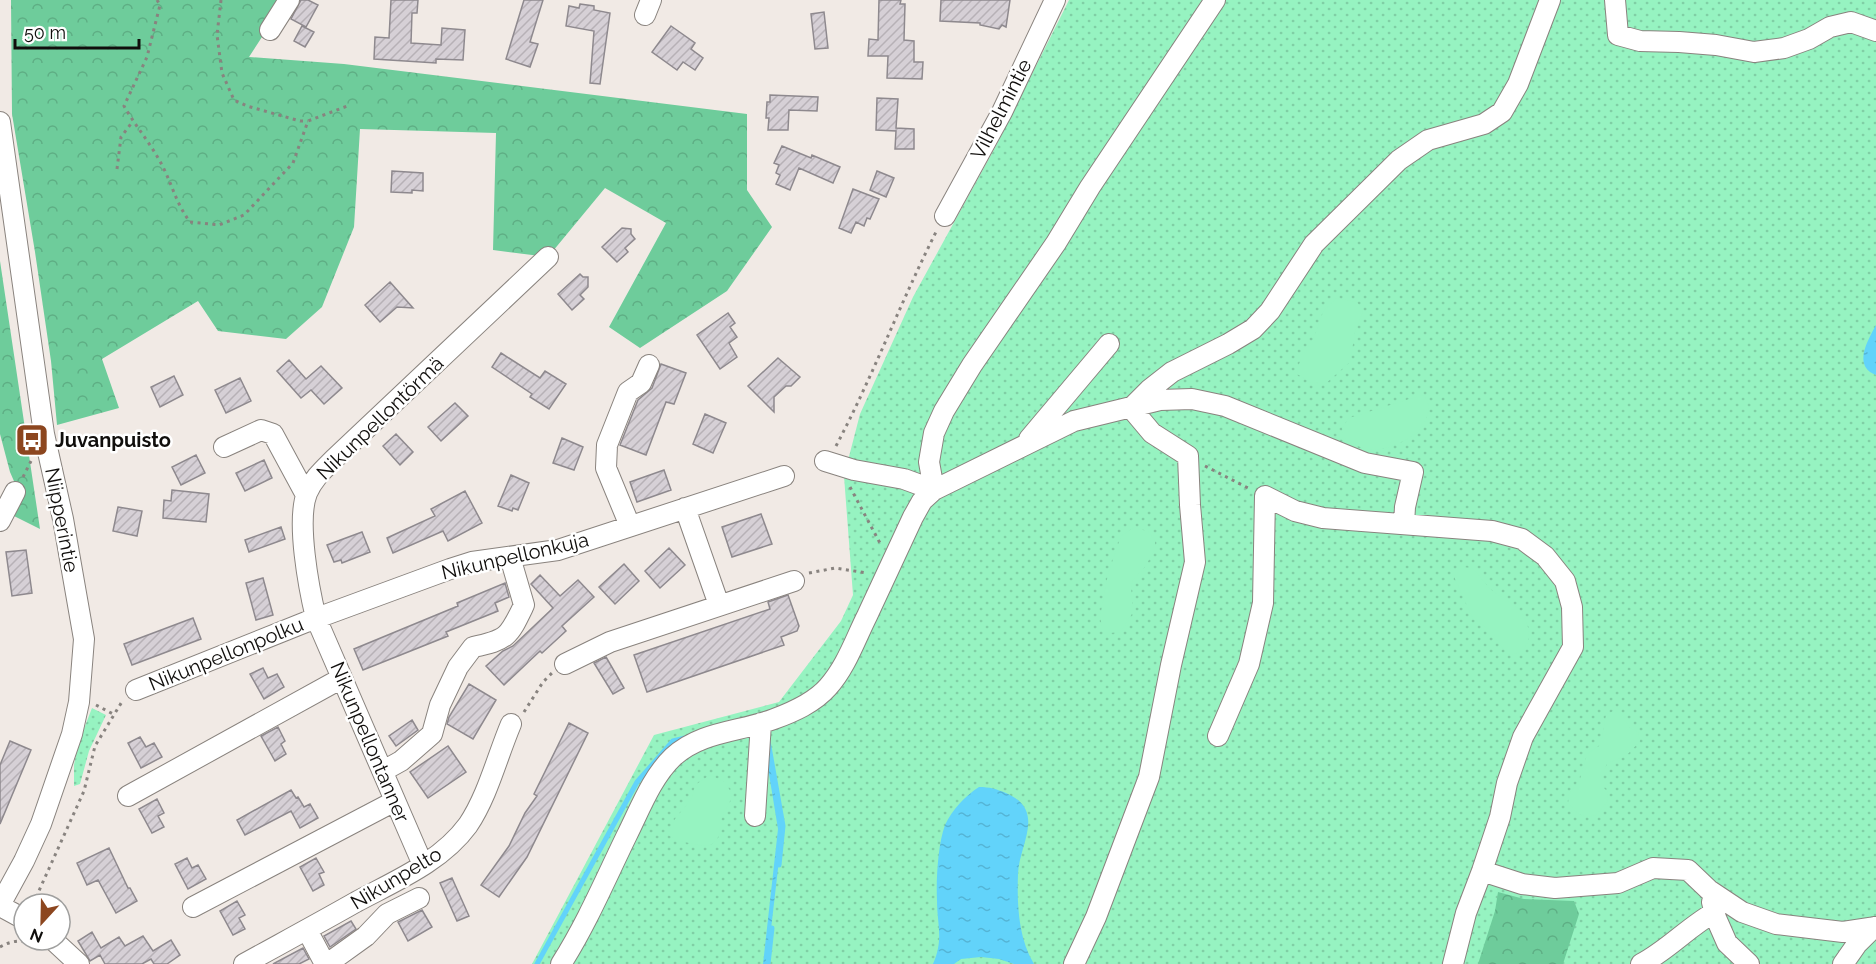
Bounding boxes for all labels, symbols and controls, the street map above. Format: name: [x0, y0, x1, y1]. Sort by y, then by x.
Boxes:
scale bar: [15, 12, 140, 50]
text: 50 m: [24, 22, 66, 43]
street label: Vilhelmintie: [965, 55, 1037, 163]
street label: Nikunpellontörmä: [312, 351, 448, 485]
bus stop icon: Juvanpuisto: [14, 422, 50, 458]
place label: Juvanpuisto: [55, 428, 171, 452]
street label: Niipperintie: [40, 466, 84, 575]
street label: Nikunpellonkuja: [439, 527, 591, 585]
street label: Nikunpellonpolku: [145, 612, 307, 696]
street label: Nikunpellontanner: [325, 658, 415, 826]
street label: Nikunpelto: [346, 841, 446, 915]
north arrow: [12, 892, 72, 952]
text: N: [27, 924, 46, 947]

